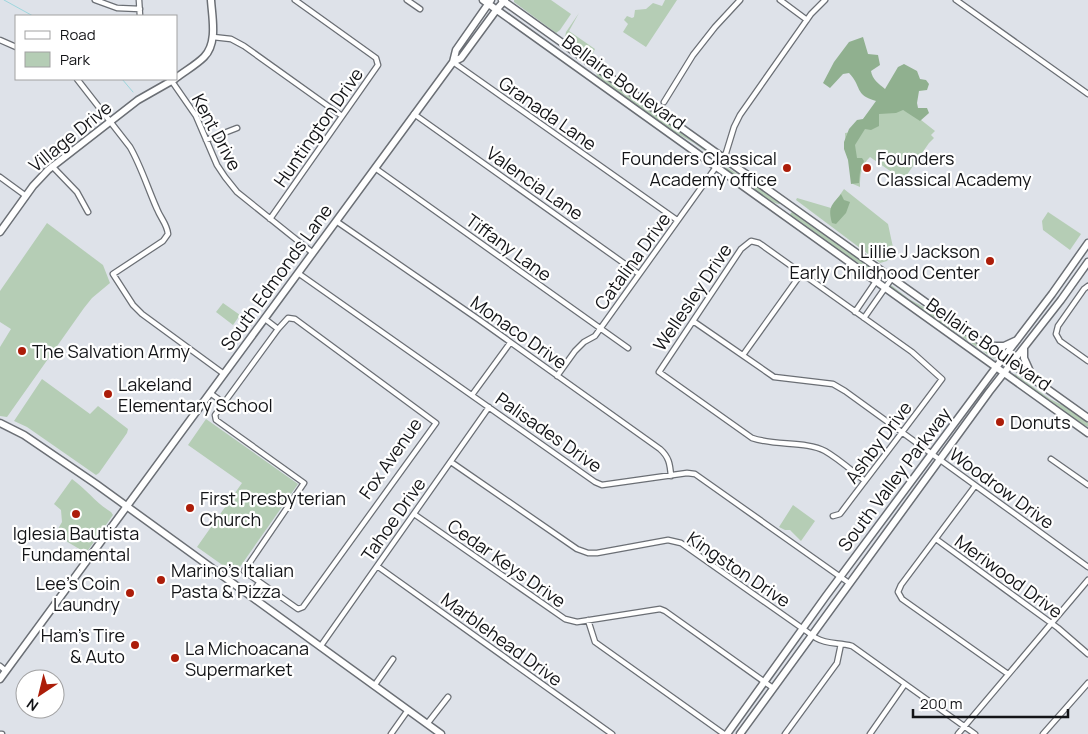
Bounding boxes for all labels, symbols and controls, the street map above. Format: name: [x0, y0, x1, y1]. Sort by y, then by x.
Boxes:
legend: [15, 15, 178, 80]
text: Road: [60, 24, 96, 45]
street label: Bellaire Boulevard: [558, 29, 690, 135]
text: Park: [60, 49, 90, 70]
street label: Huntington Drive: [268, 63, 368, 191]
street label: Granada Lane: [494, 70, 602, 156]
street label: Kent Drive: [187, 89, 247, 175]
street label: Village Drive: [24, 95, 116, 177]
street label: Valencia Lane: [482, 141, 588, 225]
place label: Founders Classical Academy office: [622, 146, 777, 191]
place label: Founders Classical Academy: [877, 146, 1032, 191]
marker: Founders Classical Academy office: [781, 162, 793, 174]
marker: Founders Classical Academy: [861, 162, 873, 174]
street label: South Edmonds Lane: [215, 199, 337, 355]
street label: Catalina Drive: [589, 207, 675, 315]
street label: Tiffany Lane: [461, 208, 557, 286]
street label: Wellesley Drive: [647, 239, 737, 355]
place label: Lillie J Jackson Early Childhood Center: [789, 239, 981, 284]
marker: Lillie J Jackson Early Childhood Center: [984, 255, 996, 267]
street label: Monaco Drive: [466, 290, 572, 374]
street label: Bellaire Boulevard: [922, 292, 1056, 396]
place label: The Salvation Army: [32, 339, 191, 363]
marker: The Salvation Army: [16, 345, 28, 357]
place label: Lakeland Elementary School: [118, 372, 273, 417]
street label: Palisades Drive: [491, 386, 607, 478]
marker: Lakeland Elementary School: [102, 388, 114, 400]
street label: Ashby Drive: [839, 396, 917, 488]
street label: South Valley Parkway: [832, 402, 956, 556]
place label: Donuts: [1010, 410, 1071, 434]
street label: Fox Avenue: [353, 413, 427, 503]
marker: Donuts: [994, 416, 1006, 428]
street label: Woodrow Drive: [945, 442, 1059, 534]
street label: Tahoe Drive: [355, 472, 431, 566]
place label: First Presbyterian Church: [200, 486, 346, 531]
marker: First Presbyterian Church: [184, 502, 196, 514]
marker: Iglesia Bautista Fundamental: [70, 508, 82, 520]
street label: Cedar Keys Drive: [443, 513, 571, 613]
place label: Iglesia Bautista Fundamental: [13, 521, 139, 566]
street label: Kingston Drive: [683, 526, 795, 612]
street label: Meriwood Drive: [950, 529, 1068, 623]
place label: Marino's Italian Pasta & Pizza: [171, 558, 294, 603]
place label: Lee's Coin Laundry: [36, 571, 120, 616]
marker: Marino's Italian Pasta & Pizza: [155, 574, 167, 586]
marker: Lee's Coin Laundry: [124, 587, 136, 599]
street label: Marblehead Drive: [437, 587, 567, 691]
place label: Ham's Tire & Auto: [41, 623, 125, 668]
place label: La Michoacana Supermarket: [185, 636, 309, 681]
marker: Ham's Tire & Auto: [129, 639, 141, 651]
marker: La Michoacana Supermarket: [169, 652, 181, 664]
north arrow: [15, 669, 65, 719]
scale bar: [913, 686, 1068, 718]
text: 200 m: [920, 693, 963, 714]
text: N: [23, 694, 42, 716]

